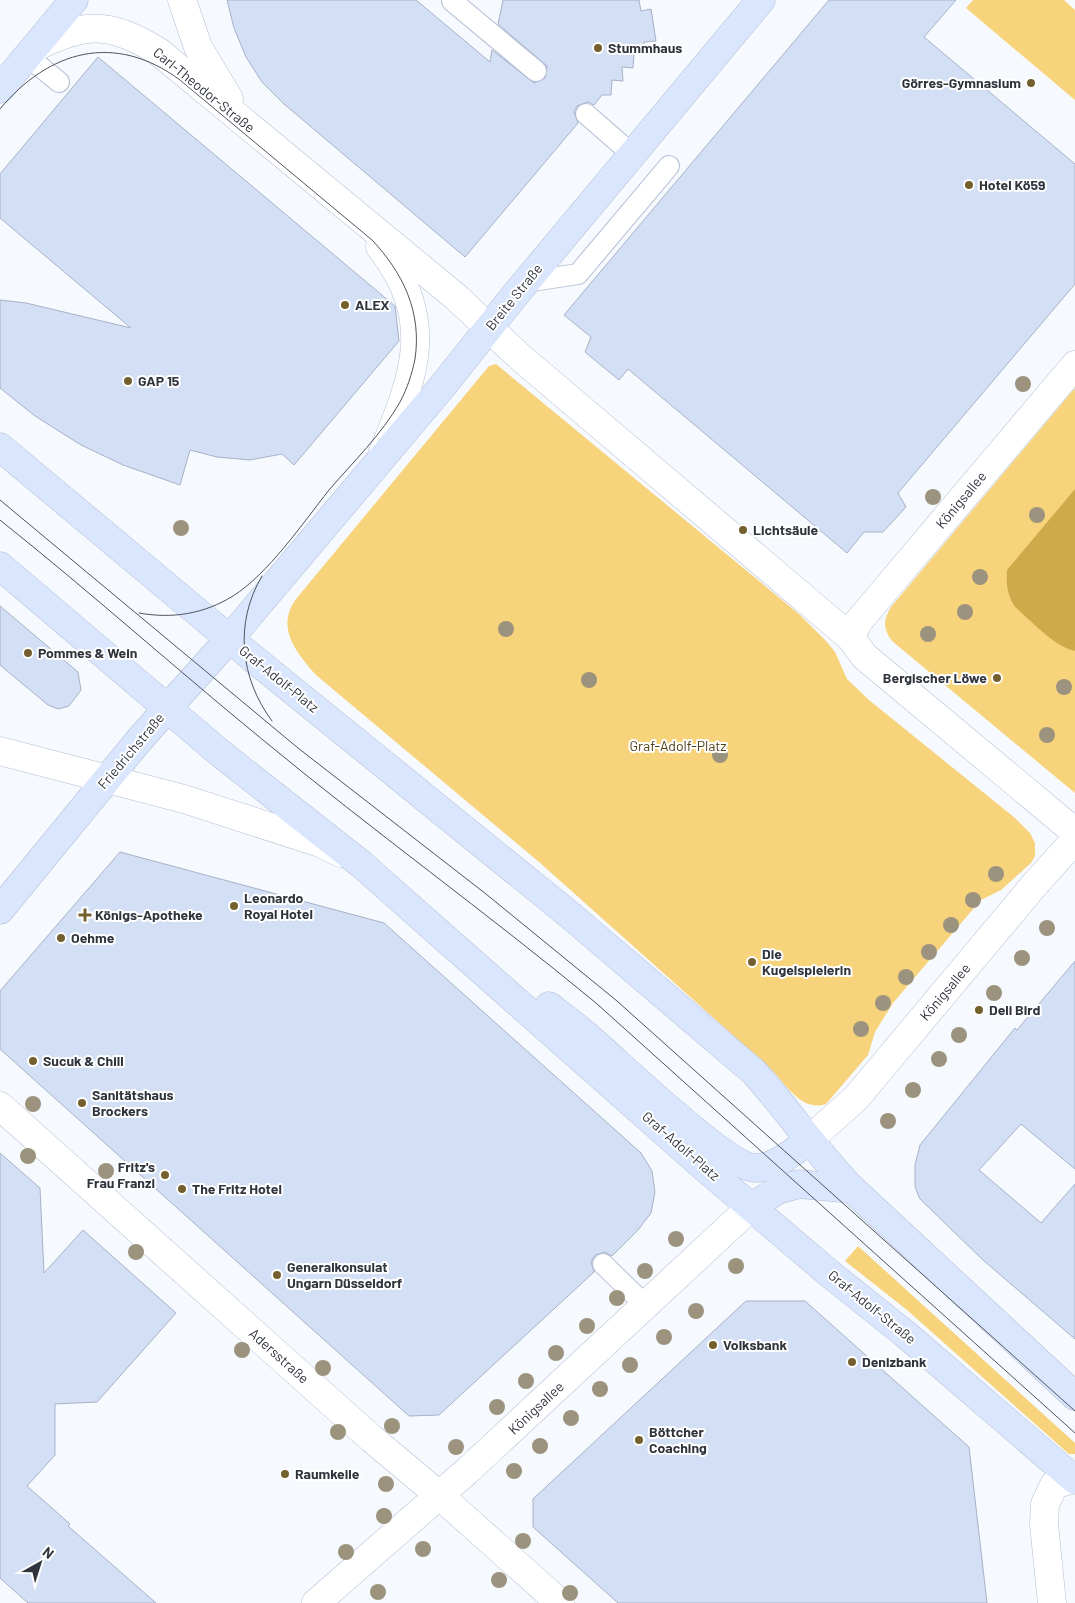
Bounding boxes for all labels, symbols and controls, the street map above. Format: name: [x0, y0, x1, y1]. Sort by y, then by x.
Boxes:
place label: Stummhaus: [608, 39, 682, 56]
marker: Stummhaus: [592, 42, 604, 54]
street label: Carl-Theodor-Straße: [150, 43, 259, 136]
place label: Görres-Gymnasium: [902, 74, 1021, 91]
marker: Görres-Gymnasium: [1025, 77, 1037, 89]
place label: Hotel Kö59: [979, 176, 1045, 193]
marker: Hotel Kö59: [963, 179, 975, 191]
street label: Breite Straße: [482, 260, 546, 333]
place label: ALEX: [355, 296, 390, 313]
marker: ALEX: [339, 299, 351, 311]
place label: GAP 15: [138, 372, 180, 389]
marker: GAP 15: [122, 375, 134, 387]
street label: Königsallee: [932, 468, 990, 532]
place label: Lichtsäule: [753, 521, 819, 538]
marker: Lichtsäule: [737, 524, 749, 536]
street label: Graf-Adolf-Platz: [236, 641, 322, 716]
place label: Pommes & Wein: [38, 644, 137, 661]
marker: Pommes & Wein: [22, 647, 34, 659]
place label: Bergischer Löwe: [883, 669, 987, 686]
marker: Bergischer Löwe: [991, 672, 1003, 684]
street label: Friedrichstraße: [94, 709, 167, 792]
park label: Graf-Adolf-Platz: [629, 737, 727, 754]
place label: Leonardo Royal Hotel: [244, 889, 313, 922]
marker: Leonardo Royal Hotel: [228, 900, 240, 912]
place label: Königs-Apotheke: [95, 906, 203, 923]
marker: Königs-Apotheke: [79, 909, 91, 921]
place label: Oehme: [71, 929, 115, 946]
marker: Oehme: [55, 932, 67, 944]
place label: Die Kugelspielerin: [762, 945, 851, 978]
marker: Die Kugelspielerin: [746, 956, 758, 968]
street label: Königsallee: [916, 960, 974, 1024]
place label: Deli Bird: [989, 1001, 1041, 1018]
marker: Deli Bird: [973, 1004, 985, 1016]
place label: Sucuk & Chill: [43, 1052, 124, 1069]
marker: Sucuk & Chill: [27, 1055, 39, 1067]
place label: Sanitätshaus Brockers: [92, 1086, 174, 1119]
marker: Sanitätshaus Brockers: [76, 1097, 88, 1109]
street label: Graf-Adolf-Platz: [639, 1107, 724, 1184]
place label: Fritz's Frau Franzi: [87, 1158, 155, 1191]
marker: Fritz's Frau Franzi: [159, 1169, 171, 1181]
place label: The Fritz Hotel: [192, 1180, 282, 1197]
marker: The Fritz Hotel: [176, 1183, 188, 1195]
place label: Generalkonsulat Ungarn Düsseldorf: [287, 1258, 402, 1291]
street label: Graf-Adolf-Straße: [825, 1266, 920, 1347]
marker: Generalkonsulat Ungarn Düsseldorf: [271, 1269, 283, 1281]
street label: Adersstraße: [246, 1324, 313, 1387]
place label: Volksbank: [723, 1336, 787, 1353]
marker: Volksbank: [707, 1339, 719, 1351]
place label: Denizbank: [862, 1353, 927, 1370]
marker: Denizbank: [846, 1356, 858, 1368]
street label: Königsallee: [504, 1378, 567, 1438]
place label: Böttcher Coaching: [649, 1423, 707, 1456]
marker: Böttcher Coaching: [633, 1434, 645, 1446]
place label: Raumkeile: [295, 1465, 360, 1482]
marker: Raumkeile: [279, 1468, 291, 1480]
north arrow: [15, 1538, 65, 1588]
text: N: [40, 1543, 57, 1562]

